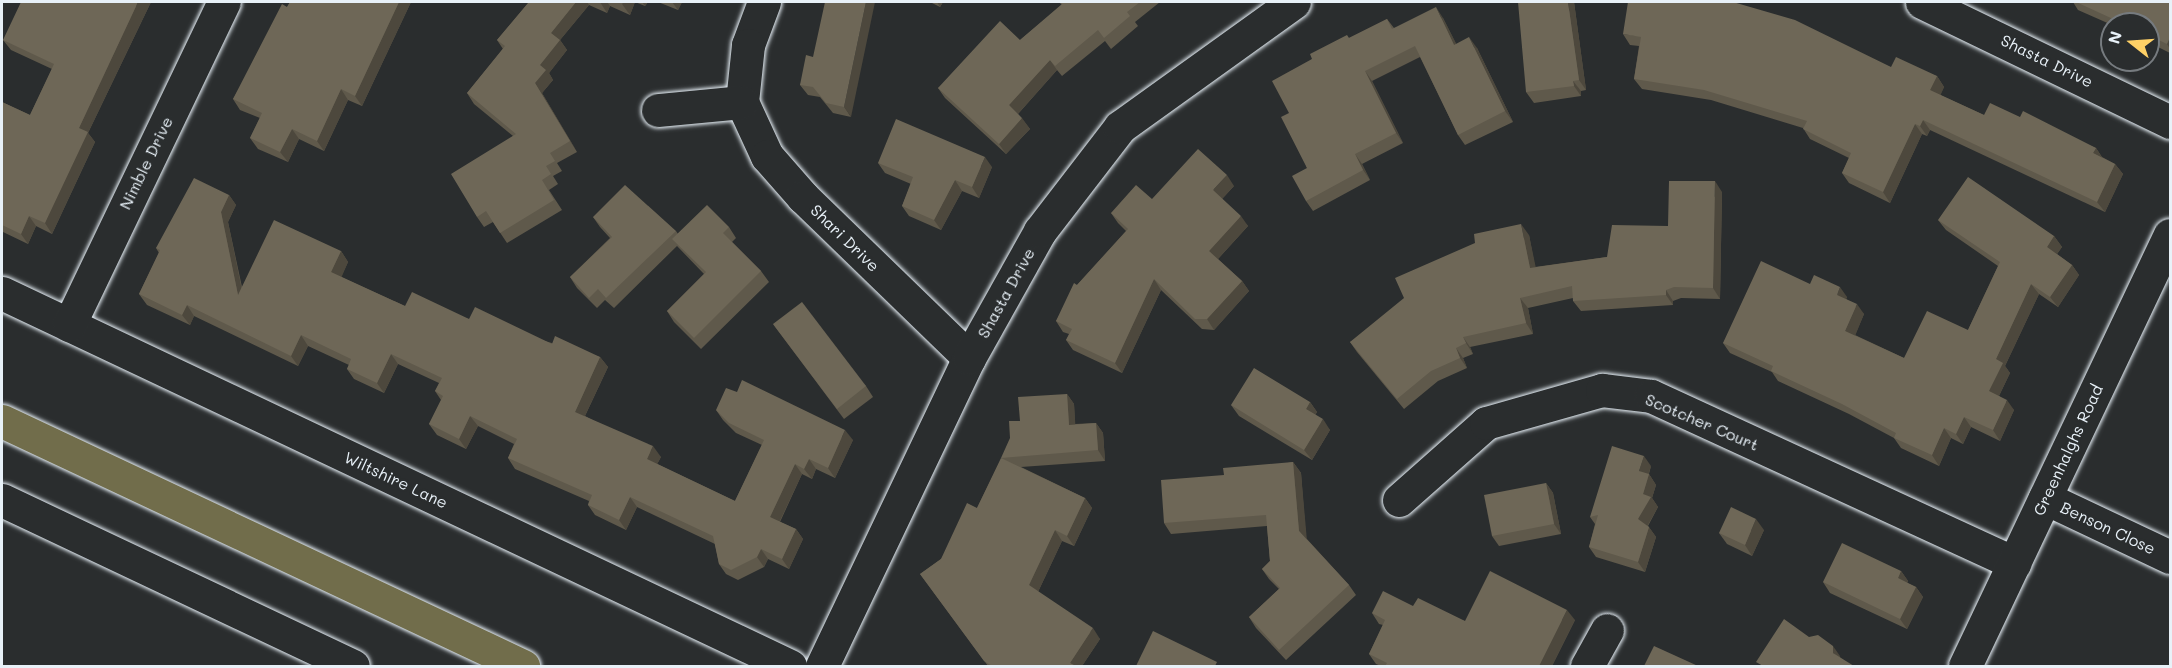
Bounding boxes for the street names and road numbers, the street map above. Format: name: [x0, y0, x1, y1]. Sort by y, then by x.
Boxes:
street label: Shasta Drive: [1998, 30, 2096, 92]
street label: Nimble Drive: [115, 113, 177, 213]
street label: Shari Drive: [807, 200, 883, 276]
street label: Shasta Drive: [973, 245, 1039, 341]
street label: Greenhalghs Road: [2029, 381, 2107, 519]
street label: Scotcher Court: [1642, 389, 1762, 455]
street label: Wiltshire Lane: [341, 448, 451, 512]
street label: Benson Close: [2057, 498, 2159, 558]

